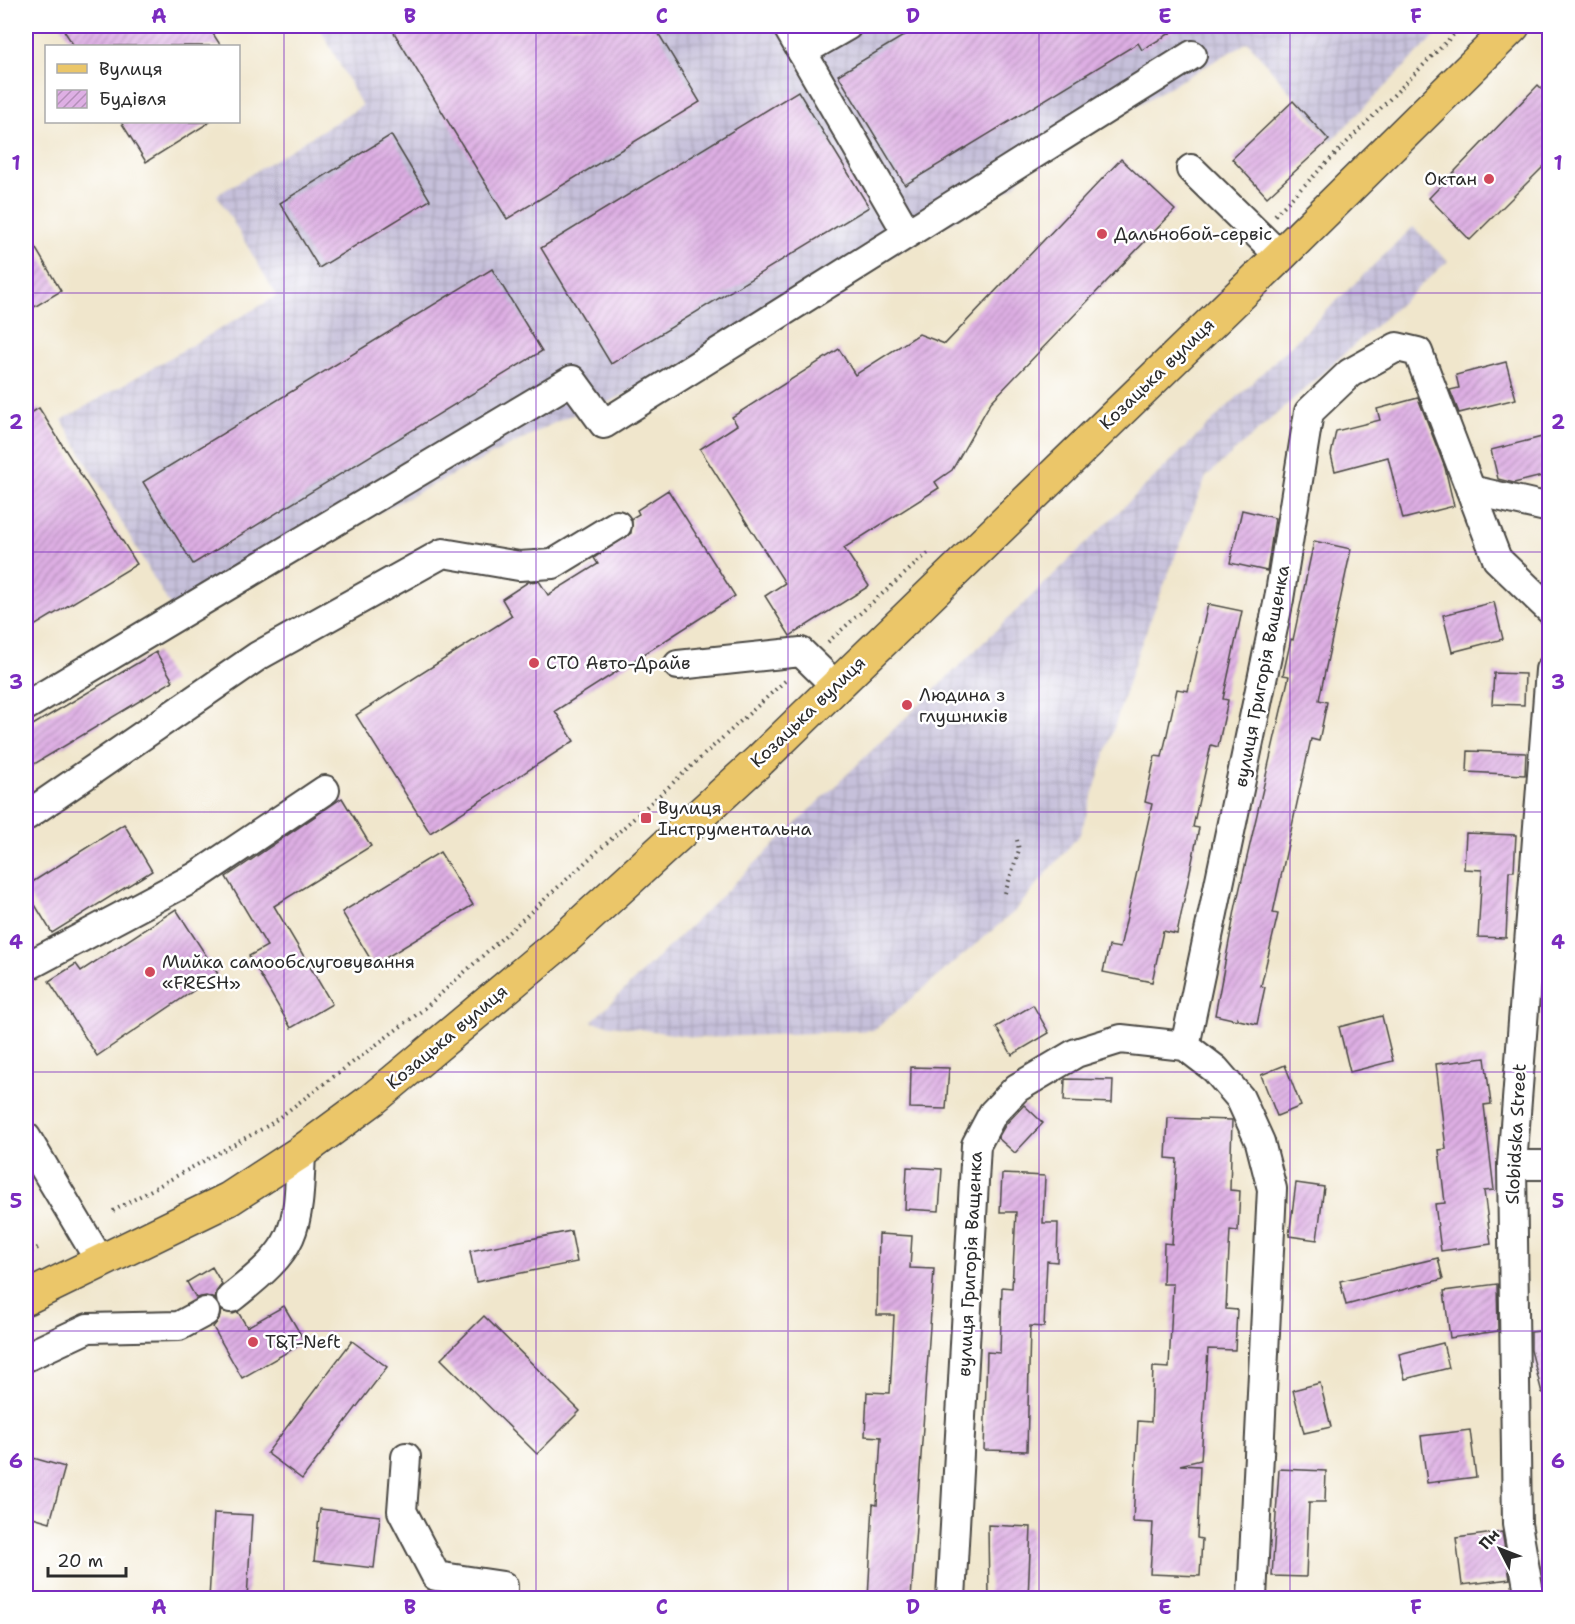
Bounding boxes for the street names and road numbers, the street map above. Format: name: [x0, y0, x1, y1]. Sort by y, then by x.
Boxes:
street label: Козацька вулиця: [1094, 313, 1220, 435]
street label: вулиця Григорія Ващенка: [1229, 563, 1295, 789]
street label: Козацька вулиця: [745, 651, 871, 773]
street label: Козацька вулиця: [381, 979, 513, 1095]
street label: Slobidska Street: [1500, 1063, 1532, 1205]
street label: вулиця Григорія Ващенка: [952, 1151, 988, 1377]

